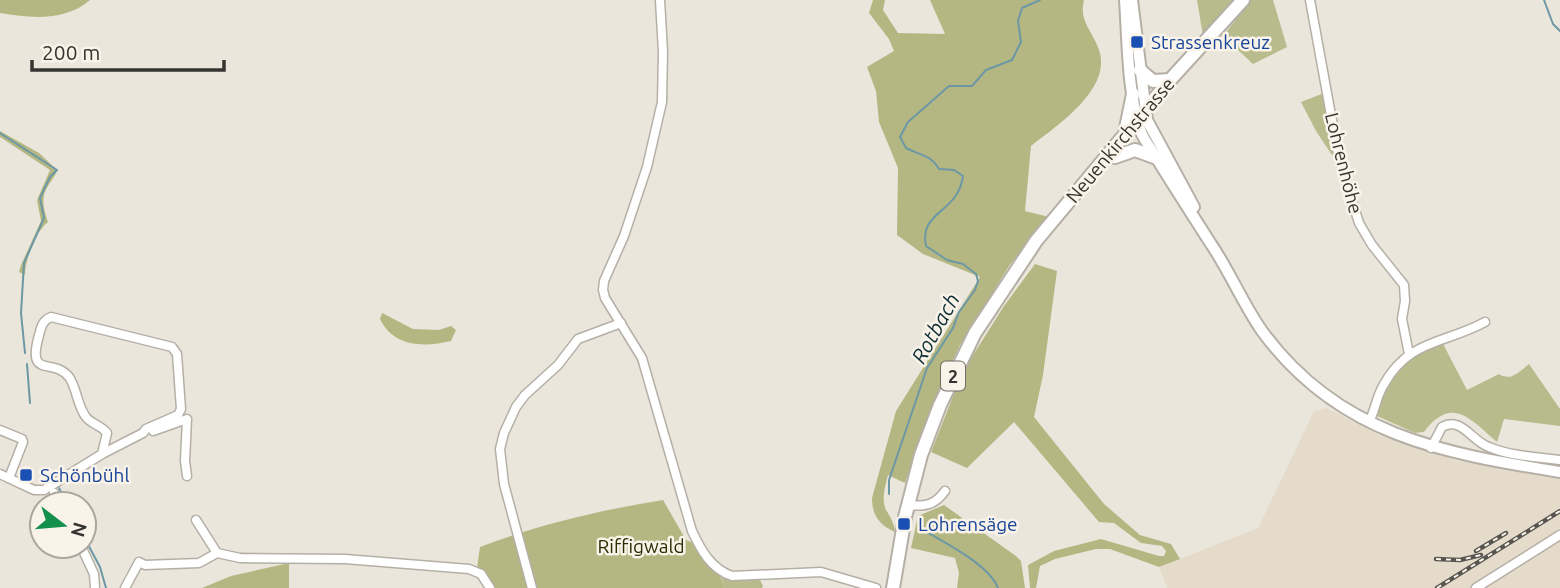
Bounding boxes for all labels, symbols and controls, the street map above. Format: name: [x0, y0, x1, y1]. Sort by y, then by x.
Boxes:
scale bar: [32, 28, 224, 72]
place label: Strassenkreuz: [1151, 31, 1270, 53]
marker: Strassenkreuz: [1129, 34, 1145, 50]
text: 200 m: [42, 40, 100, 64]
street label: Neuenkirchstrasse: [1061, 73, 1179, 207]
street label: Lohrenhöhe: [1321, 110, 1367, 216]
water label: Rotbach: [906, 289, 964, 367]
road number: 2: [941, 362, 965, 390]
place label: Schönbühl: [40, 464, 129, 486]
marker: Schönbühl: [18, 467, 34, 483]
north arrow: [28, 490, 98, 560]
place label: Lohrensäge: [918, 513, 1018, 535]
marker: Lohrensäge: [896, 516, 912, 532]
text: N: [67, 520, 92, 540]
park label: Riffigwald: [597, 535, 685, 557]

